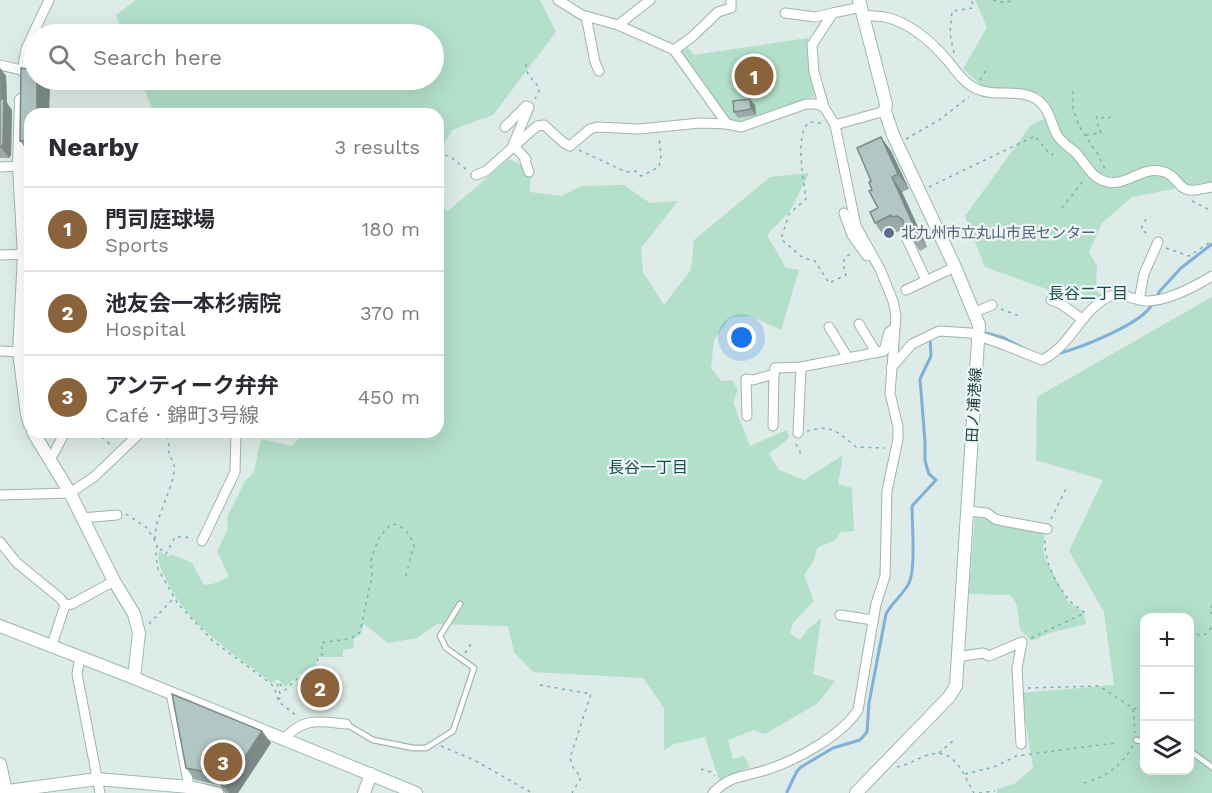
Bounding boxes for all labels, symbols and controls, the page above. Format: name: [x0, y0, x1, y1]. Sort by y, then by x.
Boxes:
search box: [24, 24, 444, 90]
icon: search: [45, 41, 78, 74]
text: Search here: [93, 45, 222, 70]
pin: 1: [734, 54, 774, 98]
text: Nearby: [48, 132, 139, 162]
text: 3 results: [335, 135, 420, 159]
text: 門司庭球場: [105, 207, 215, 232]
text: 1: [63, 217, 72, 241]
text: 180 m: [362, 217, 420, 241]
place label: 北九州市立丸山市民センター: [901, 224, 1096, 242]
marker: 北九州市立丸山市民センター: [882, 226, 896, 240]
text: Sports: [105, 233, 169, 257]
district label: 長谷二丁目: [1048, 284, 1128, 303]
text: 池友会一本杉病院: [105, 291, 281, 316]
text: 2: [62, 301, 73, 325]
text: 370 m: [360, 301, 420, 325]
text: Hospital: [105, 317, 186, 341]
your location: [727, 323, 756, 352]
street label: 田ノ浦港線: [963, 367, 985, 443]
text: アンティーク弁弁: [105, 373, 279, 398]
text: 3: [62, 385, 73, 409]
text: 450 m: [358, 385, 420, 409]
text: Café · 錦町3号線: [105, 403, 259, 427]
district label: 長谷一丁目: [608, 458, 688, 477]
map controls: [1140, 613, 1194, 775]
button: +: [1140, 613, 1194, 667]
pin: 2: [300, 666, 340, 710]
button: −: [1140, 667, 1194, 721]
button: layers: [1140, 721, 1194, 775]
pin: 3: [204, 740, 242, 784]

